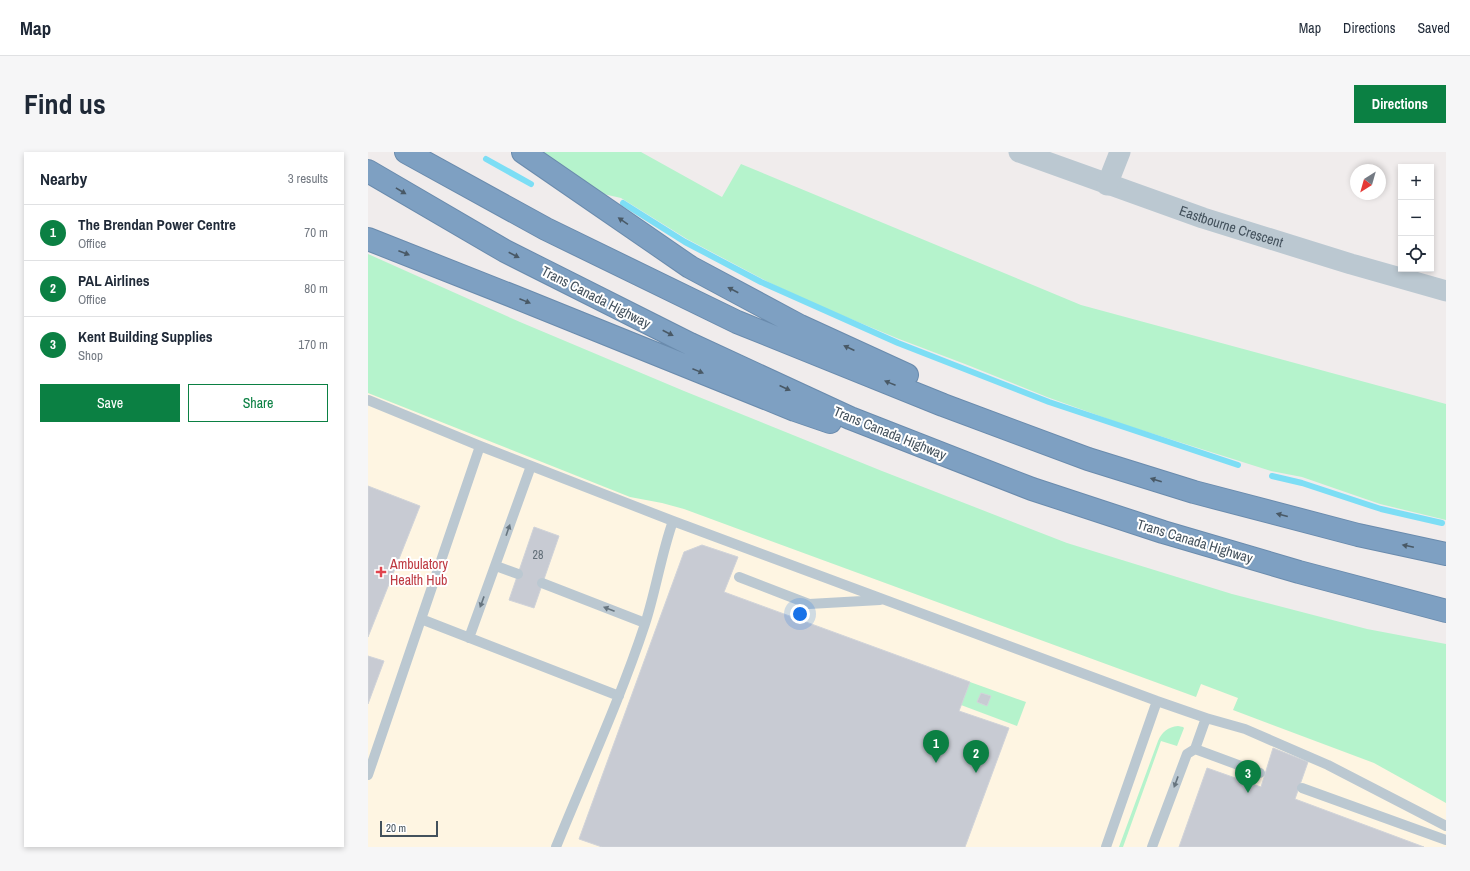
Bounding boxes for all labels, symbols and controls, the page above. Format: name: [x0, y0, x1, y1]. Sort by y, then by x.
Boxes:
text: Map: [20, 15, 51, 41]
text: Map: [1299, 19, 1321, 37]
text: Directions: [1343, 19, 1395, 37]
text: Saved: [1417, 19, 1450, 37]
text: Find us: [24, 85, 106, 123]
button: Directions: [1354, 85, 1446, 123]
north arrow: [1350, 164, 1386, 200]
map controls: [1398, 164, 1434, 272]
button: +: [1398, 164, 1434, 200]
text: Nearby: [40, 167, 87, 190]
text: 3 results: [288, 170, 328, 187]
one-way arrow: [396, 187, 406, 195]
button: −: [1398, 200, 1434, 236]
street label: Eastbourne Crescent: [1177, 201, 1285, 251]
text: The Brendan Power Centre: [78, 214, 236, 235]
one-way arrow: [618, 217, 628, 225]
text: 1: [50, 224, 56, 241]
text: 70 m: [304, 224, 328, 241]
text: Office: [78, 235, 106, 252]
button: locate: [1398, 236, 1434, 272]
one-way arrow: [399, 251, 411, 257]
one-way arrow: [509, 252, 520, 258]
street label: Trans Canada Highway: [538, 262, 654, 332]
text: PAL Airlines: [78, 270, 150, 291]
text: 2: [50, 280, 56, 297]
text: 80 m: [304, 280, 328, 297]
one-way arrow: [727, 287, 739, 293]
text: Office: [78, 291, 106, 308]
one-way arrow: [520, 298, 532, 304]
text: Kent Building Supplies: [78, 326, 213, 347]
one-way arrow: [662, 330, 674, 336]
text: 3: [50, 336, 56, 353]
text: 170 m: [298, 336, 328, 353]
one-way arrow: [843, 345, 855, 352]
text: Shop: [78, 347, 103, 364]
one-way arrow: [692, 368, 704, 374]
one-way arrow: [883, 380, 895, 386]
button: Save: [40, 384, 180, 422]
button: Share: [188, 384, 328, 422]
one-way arrow: [780, 385, 791, 391]
street label: Trans Canada Highway: [831, 402, 949, 464]
one-way arrow: [1150, 477, 1162, 483]
one-way arrow: [1275, 512, 1287, 518]
street label: Trans Canada Highway: [1135, 515, 1255, 567]
one-way arrow: [506, 523, 512, 535]
one-way arrow: [1402, 542, 1414, 548]
house number: 28: [533, 547, 543, 563]
place label: Ambulatory Health Hub: [389, 555, 448, 589]
marker: Ambulatory Health Hub: [375, 566, 387, 578]
one-way arrow: [479, 597, 485, 609]
your location: [790, 604, 810, 624]
one-way arrow: [602, 605, 614, 611]
pin: 1: [923, 730, 949, 763]
pin: 2: [963, 740, 989, 773]
pin: 3: [1235, 760, 1261, 793]
one-way arrow: [1173, 776, 1179, 788]
scale bar: [380, 819, 438, 838]
text: 20 m: [386, 821, 406, 835]

